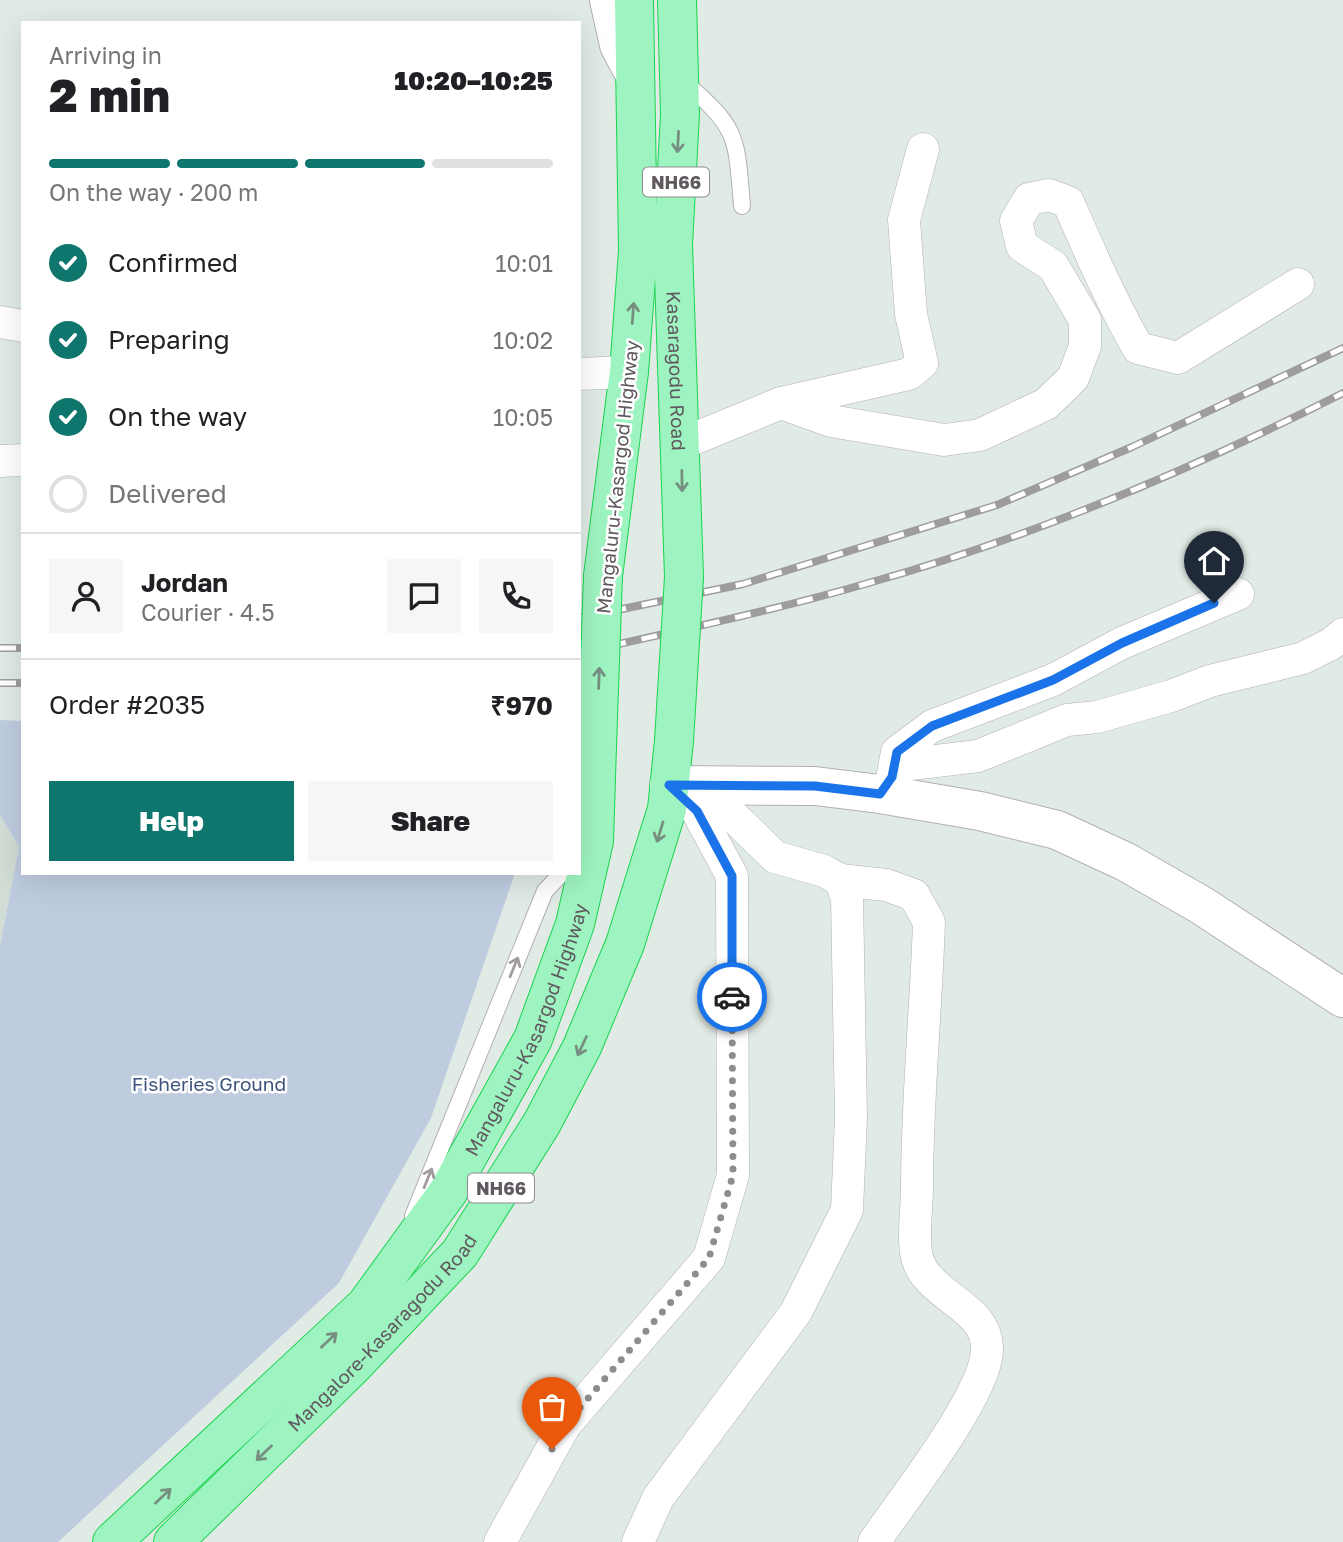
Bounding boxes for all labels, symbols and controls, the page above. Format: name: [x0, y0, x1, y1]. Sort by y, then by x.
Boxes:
text: Arriving in: [49, 41, 162, 69]
text: 10:20–10:25: [394, 65, 553, 96]
text: 2 min: [49, 67, 170, 122]
one-way arrow: [672, 130, 685, 153]
road number: NH66: [643, 168, 709, 196]
text: On the way · 200 m: [49, 178, 258, 206]
icon: check: [49, 244, 87, 282]
text: Confirmed: [108, 247, 238, 278]
text: 10:01: [495, 249, 553, 277]
street label: Kasaragodu Road: [663, 290, 691, 451]
one-way arrow: [627, 302, 640, 325]
icon: check: [49, 321, 87, 359]
text: Preparing: [108, 324, 230, 355]
text: 10:02: [493, 326, 553, 354]
street label: Mangaluru-Kasargod Highway: [591, 339, 643, 615]
icon: check: [49, 398, 87, 436]
text: On the way: [108, 401, 247, 432]
text: 10:05: [493, 403, 553, 431]
one-way arrow: [675, 469, 689, 492]
text: Delivered: [108, 478, 227, 509]
pin: [1184, 531, 1244, 603]
icon: home: [1195, 542, 1233, 580]
button: person: [49, 559, 123, 633]
button: chat: [387, 559, 461, 633]
button: phone: [479, 559, 553, 633]
text: Jordan: [141, 567, 228, 598]
text: Courier · 4.5: [141, 598, 274, 626]
one-way arrow: [593, 666, 606, 689]
text: Order #2035: [49, 689, 205, 720]
text: ₹970: [491, 690, 553, 721]
button: Help: [49, 781, 294, 861]
button: Share: [308, 781, 553, 861]
one-way arrow: [652, 821, 665, 843]
street label: Mangaluru-Kasargod Highway: [459, 901, 591, 1160]
one-way arrow: [509, 957, 522, 978]
courier: [697, 962, 767, 1032]
icon: car: [713, 978, 751, 1016]
one-way arrow: [575, 1035, 588, 1056]
park label: Fisheries Ground: [132, 1072, 286, 1095]
one-way arrow: [423, 1167, 436, 1189]
road number: NH66: [468, 1174, 534, 1203]
street label: Mangalore-Kasaragodu Road: [282, 1229, 481, 1436]
one-way arrow: [320, 1332, 337, 1349]
pin: [522, 1377, 582, 1449]
icon: bag: [533, 1388, 571, 1426]
one-way arrow: [255, 1445, 272, 1462]
one-way arrow: [154, 1488, 172, 1504]

